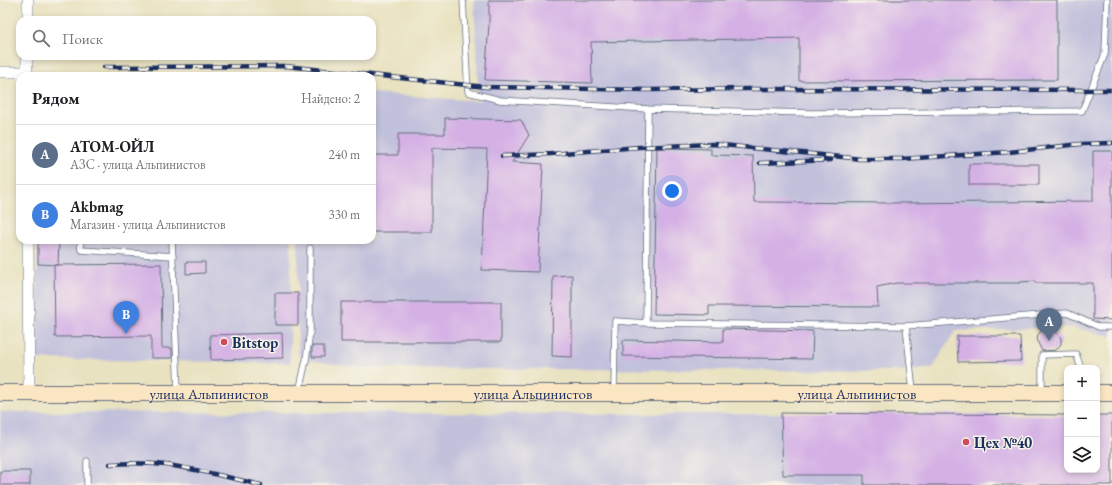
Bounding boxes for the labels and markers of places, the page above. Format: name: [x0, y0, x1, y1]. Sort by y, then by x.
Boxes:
pin: B: [113, 301, 139, 334]
pin: A: [1036, 308, 1062, 341]
place label: Bitstop: [232, 333, 278, 352]
marker: Bitstop: [219, 337, 229, 347]
place label: Цех №40: [974, 433, 1032, 452]
marker: Цех №40: [961, 437, 971, 447]

